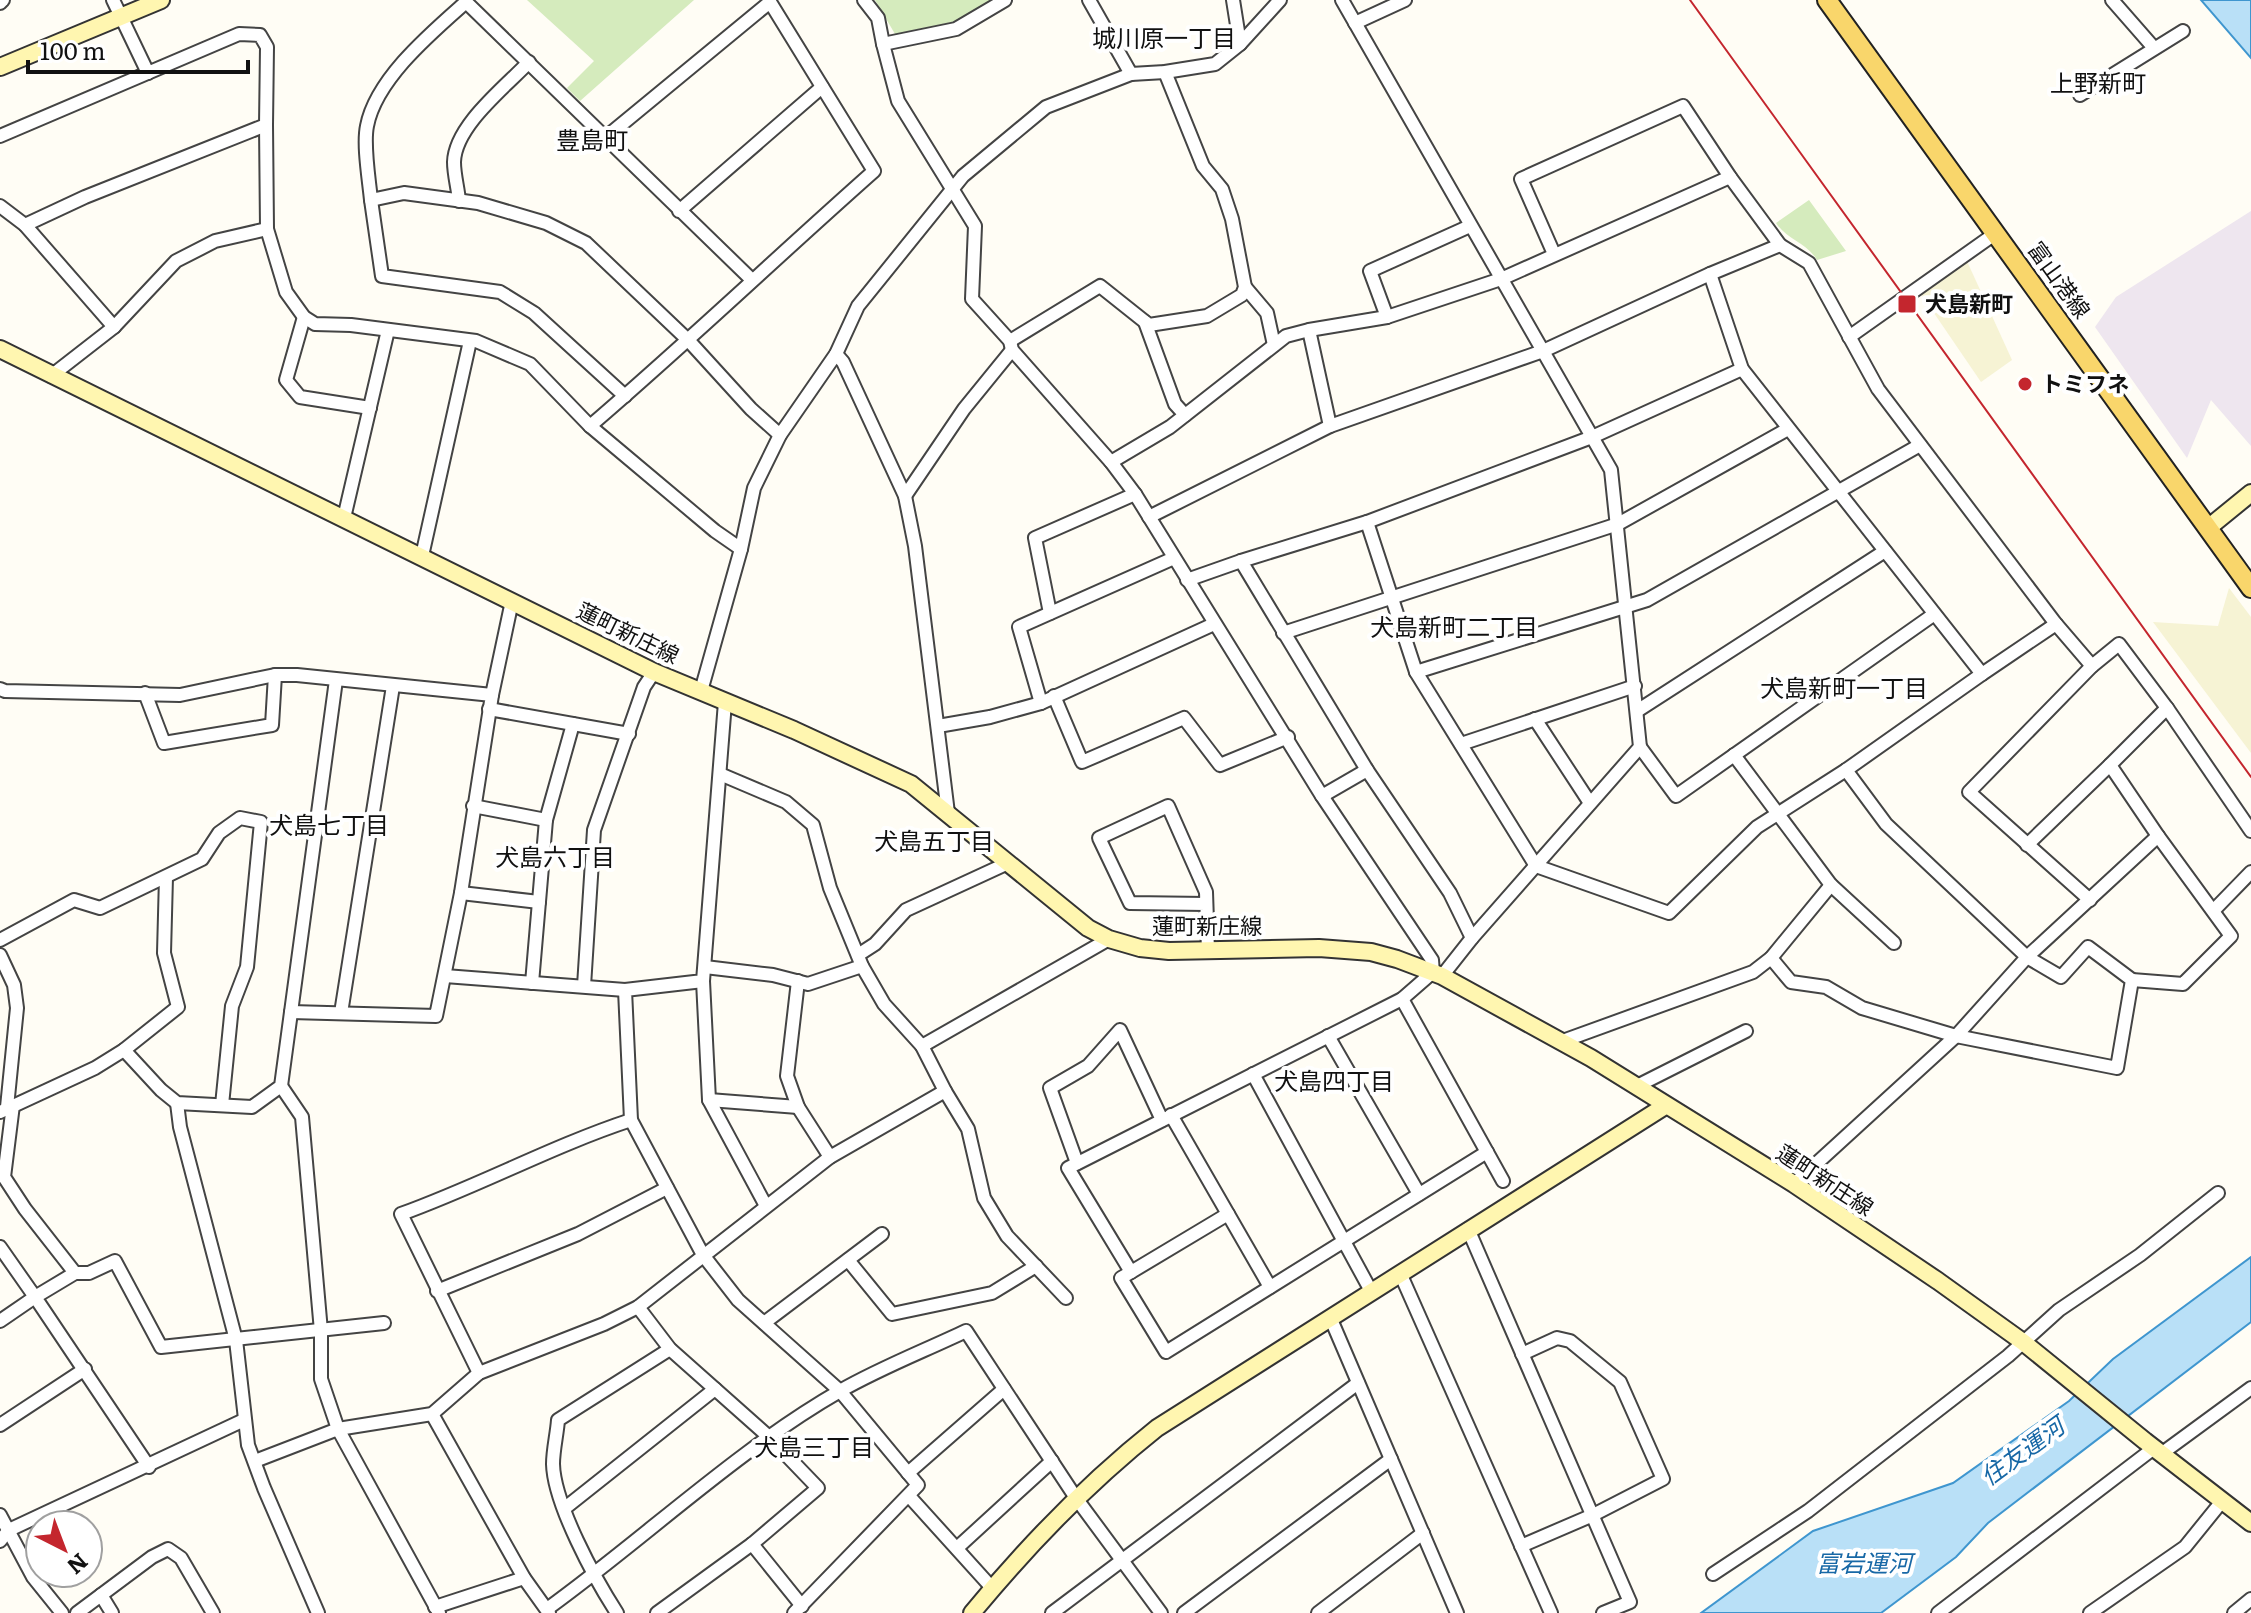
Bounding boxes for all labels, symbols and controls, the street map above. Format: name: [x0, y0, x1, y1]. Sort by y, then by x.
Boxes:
district label: 城川原一丁目: [1092, 19, 1236, 54]
scale bar: [28, 24, 248, 74]
text: 100 m: [40, 32, 106, 67]
district label: 上野新町: [2050, 64, 2146, 99]
district label: 豊島町: [556, 121, 628, 156]
street label: 富山港線: [2021, 234, 2099, 324]
place label: 犬島新町: [1925, 286, 2013, 319]
marker: 犬島新町: [1896, 293, 1918, 315]
place label: トミフネ: [2041, 366, 2129, 399]
marker: トミフネ: [2016, 375, 2034, 393]
street label: 蓮町新庄線: [572, 593, 685, 671]
district label: 犬島新町二丁目: [1370, 608, 1538, 643]
district label: 犬島新町一丁目: [1760, 669, 1928, 704]
district label: 犬島七丁目: [269, 806, 389, 841]
district label: 犬島五丁目: [874, 822, 994, 857]
district label: 犬島六丁目: [495, 838, 615, 873]
street label: 蓮町新庄線: [1152, 908, 1262, 941]
district label: 犬島四丁目: [1274, 1062, 1394, 1097]
street label: 蓮町新庄線: [1771, 1135, 1881, 1223]
water label: 住友運河: [1972, 1405, 2074, 1492]
district label: 犬島三丁目: [754, 1428, 874, 1463]
north arrow: [24, 1509, 104, 1589]
water label: 富岩運河: [1816, 1544, 1916, 1579]
text: N: [60, 1547, 96, 1583]

